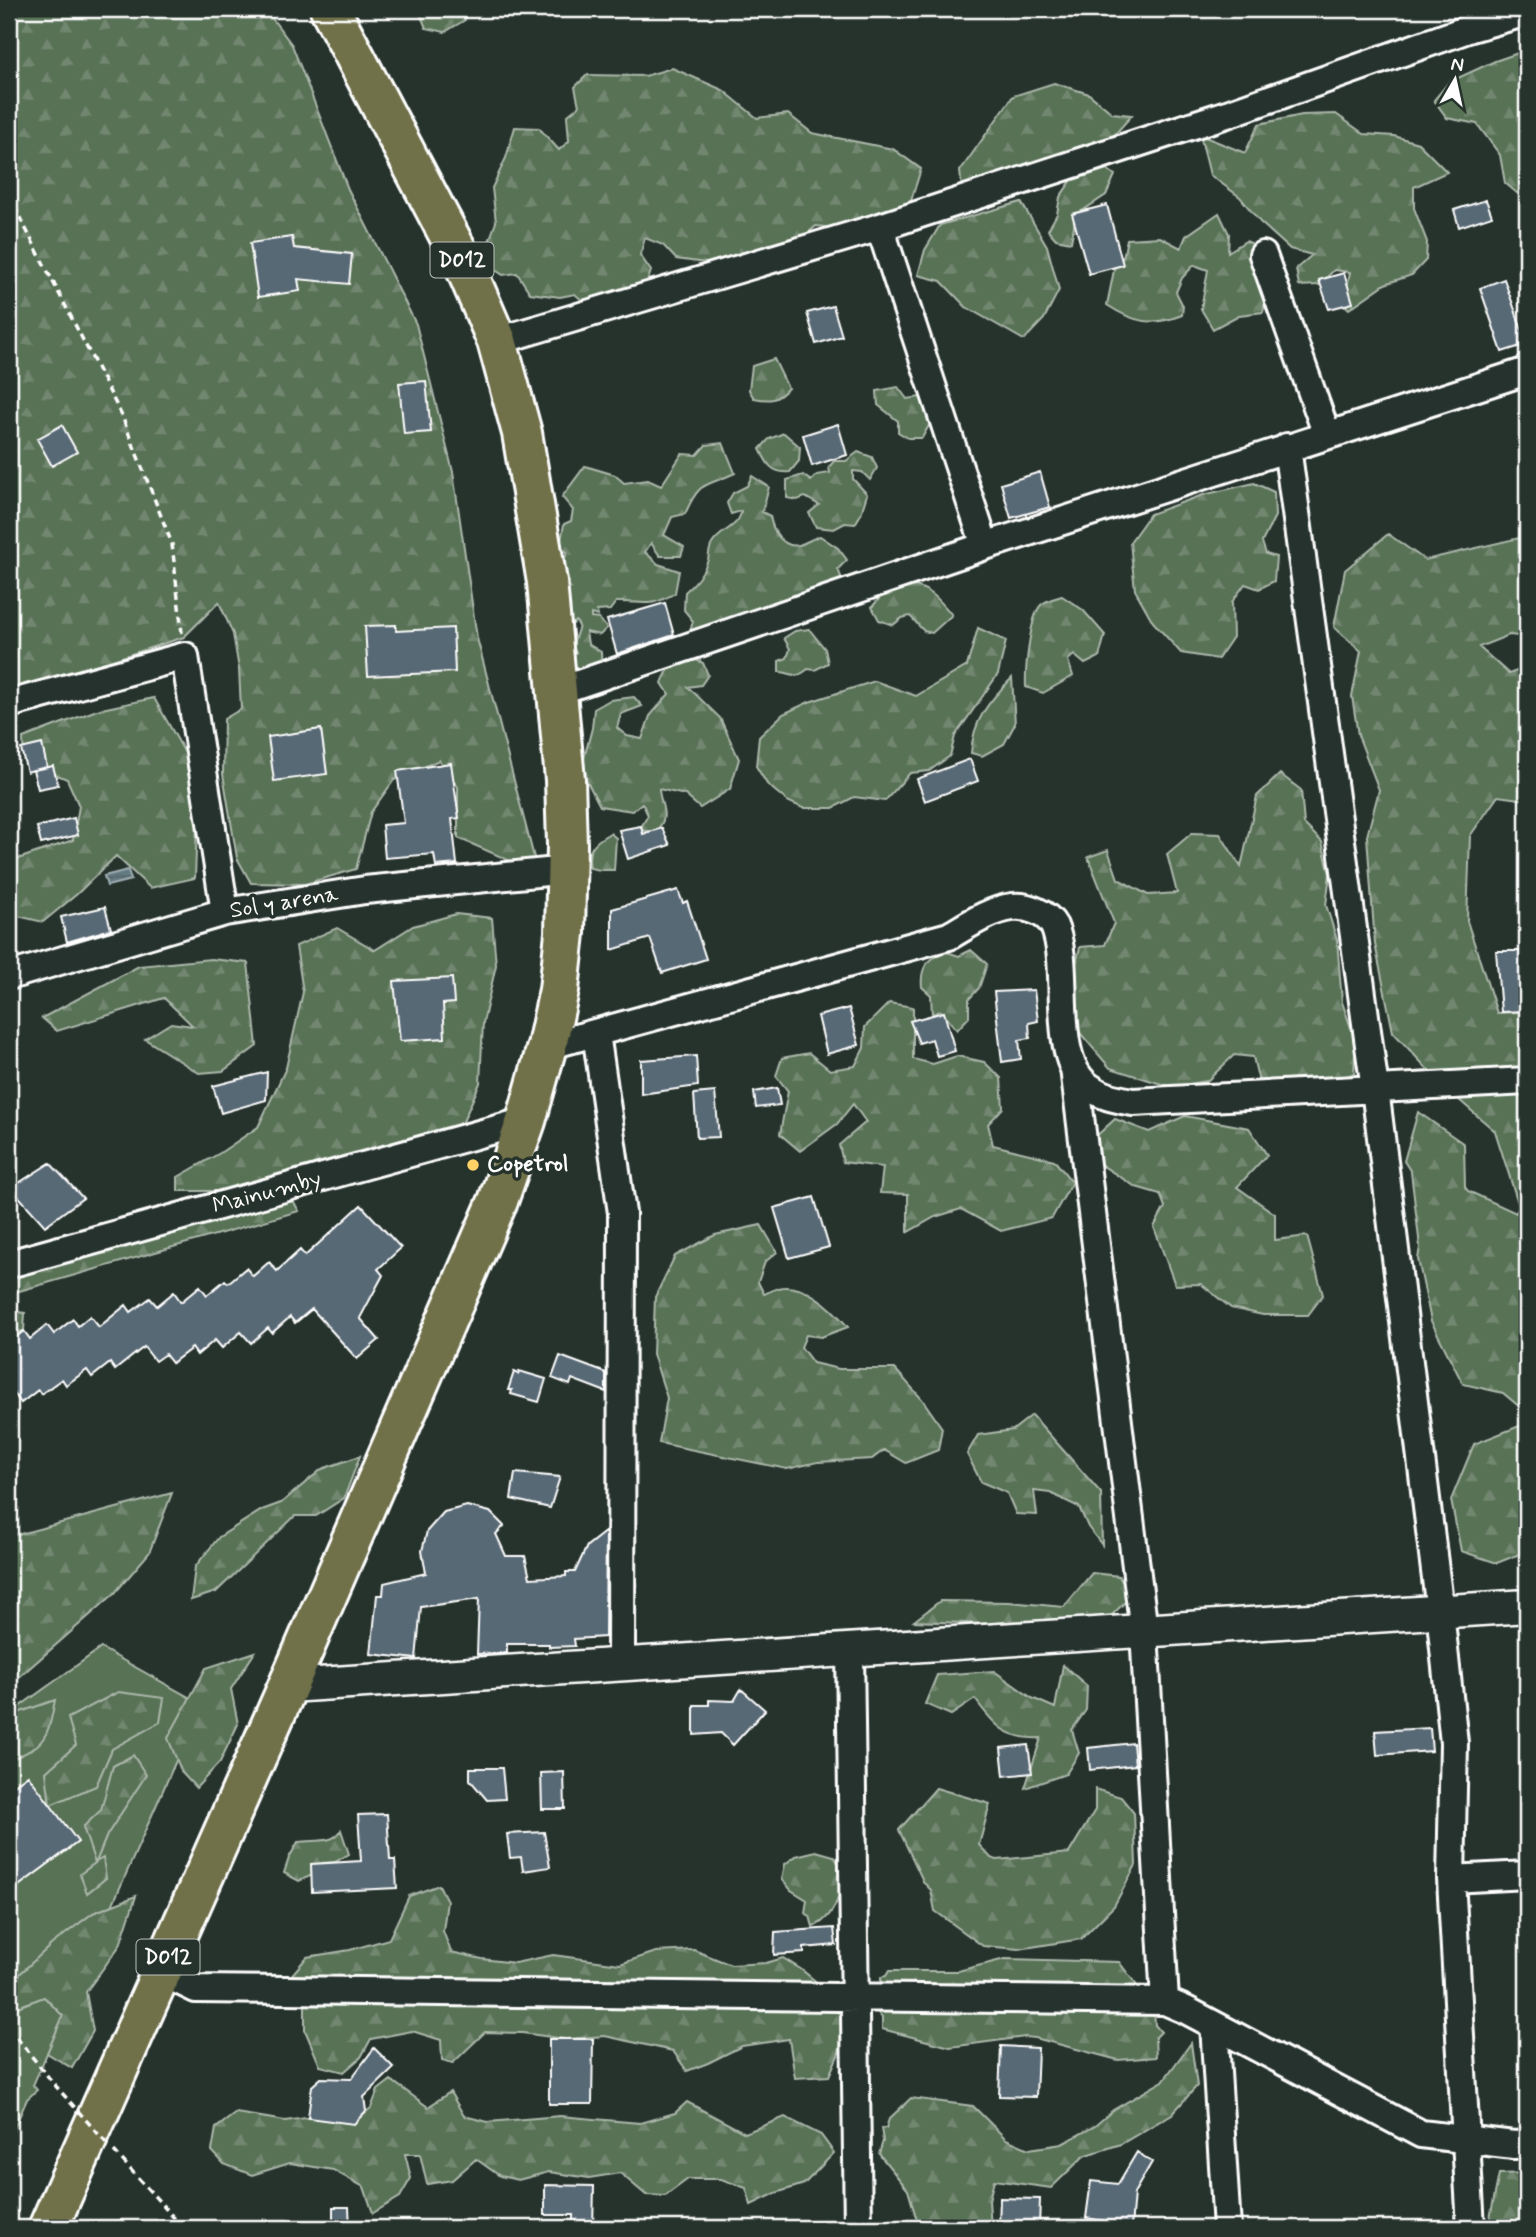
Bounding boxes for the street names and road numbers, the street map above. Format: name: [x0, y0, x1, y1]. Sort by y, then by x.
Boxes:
road number: D012: [430, 243, 494, 278]
street label: Sol y arena: [228, 880, 341, 926]
street label: Mainumby: [209, 1164, 325, 1222]
road number: D012: [136, 1940, 200, 1974]

